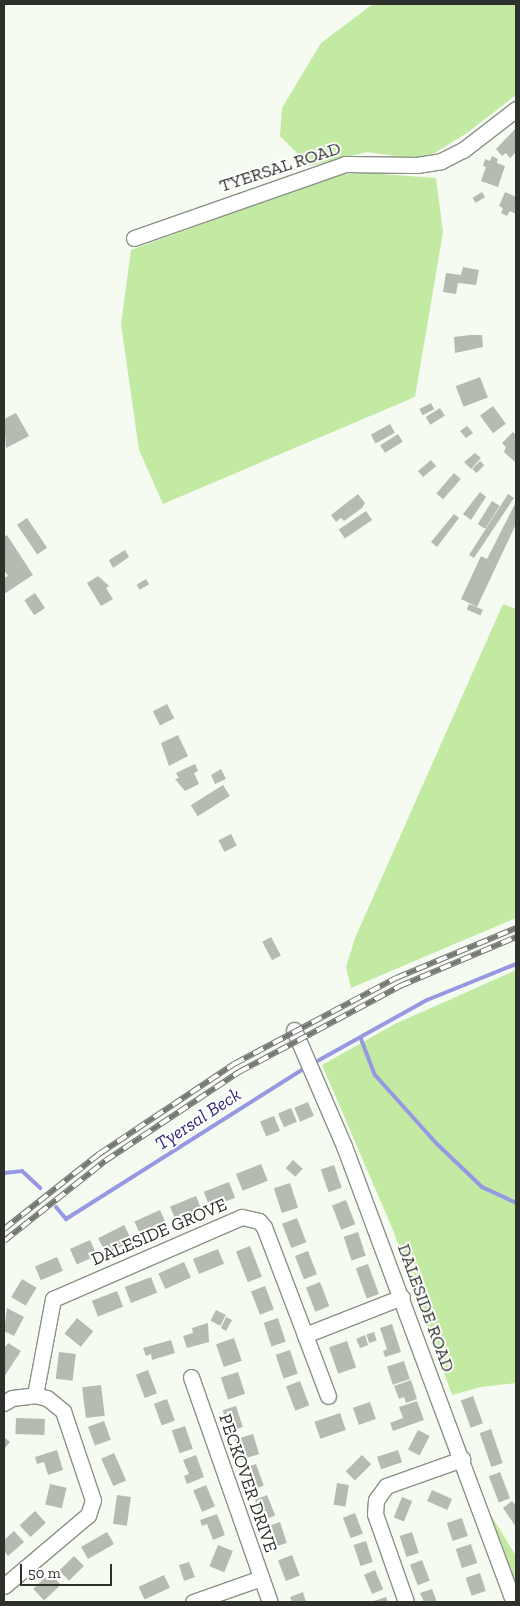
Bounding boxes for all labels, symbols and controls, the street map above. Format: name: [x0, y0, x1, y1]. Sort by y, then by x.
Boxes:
street label: TYERSAL ROAD: [216, 137, 344, 197]
water label: Tyersal Beck: [151, 1083, 245, 1155]
street label: DALESIDE GROVE: [88, 1194, 230, 1270]
street label: DALESIDE ROAD: [393, 1241, 459, 1375]
street label: PECKOVER DRIVE: [214, 1411, 282, 1555]
scale bar: [22, 1554, 115, 1586]
text: 50 m: [28, 1564, 61, 1582]

